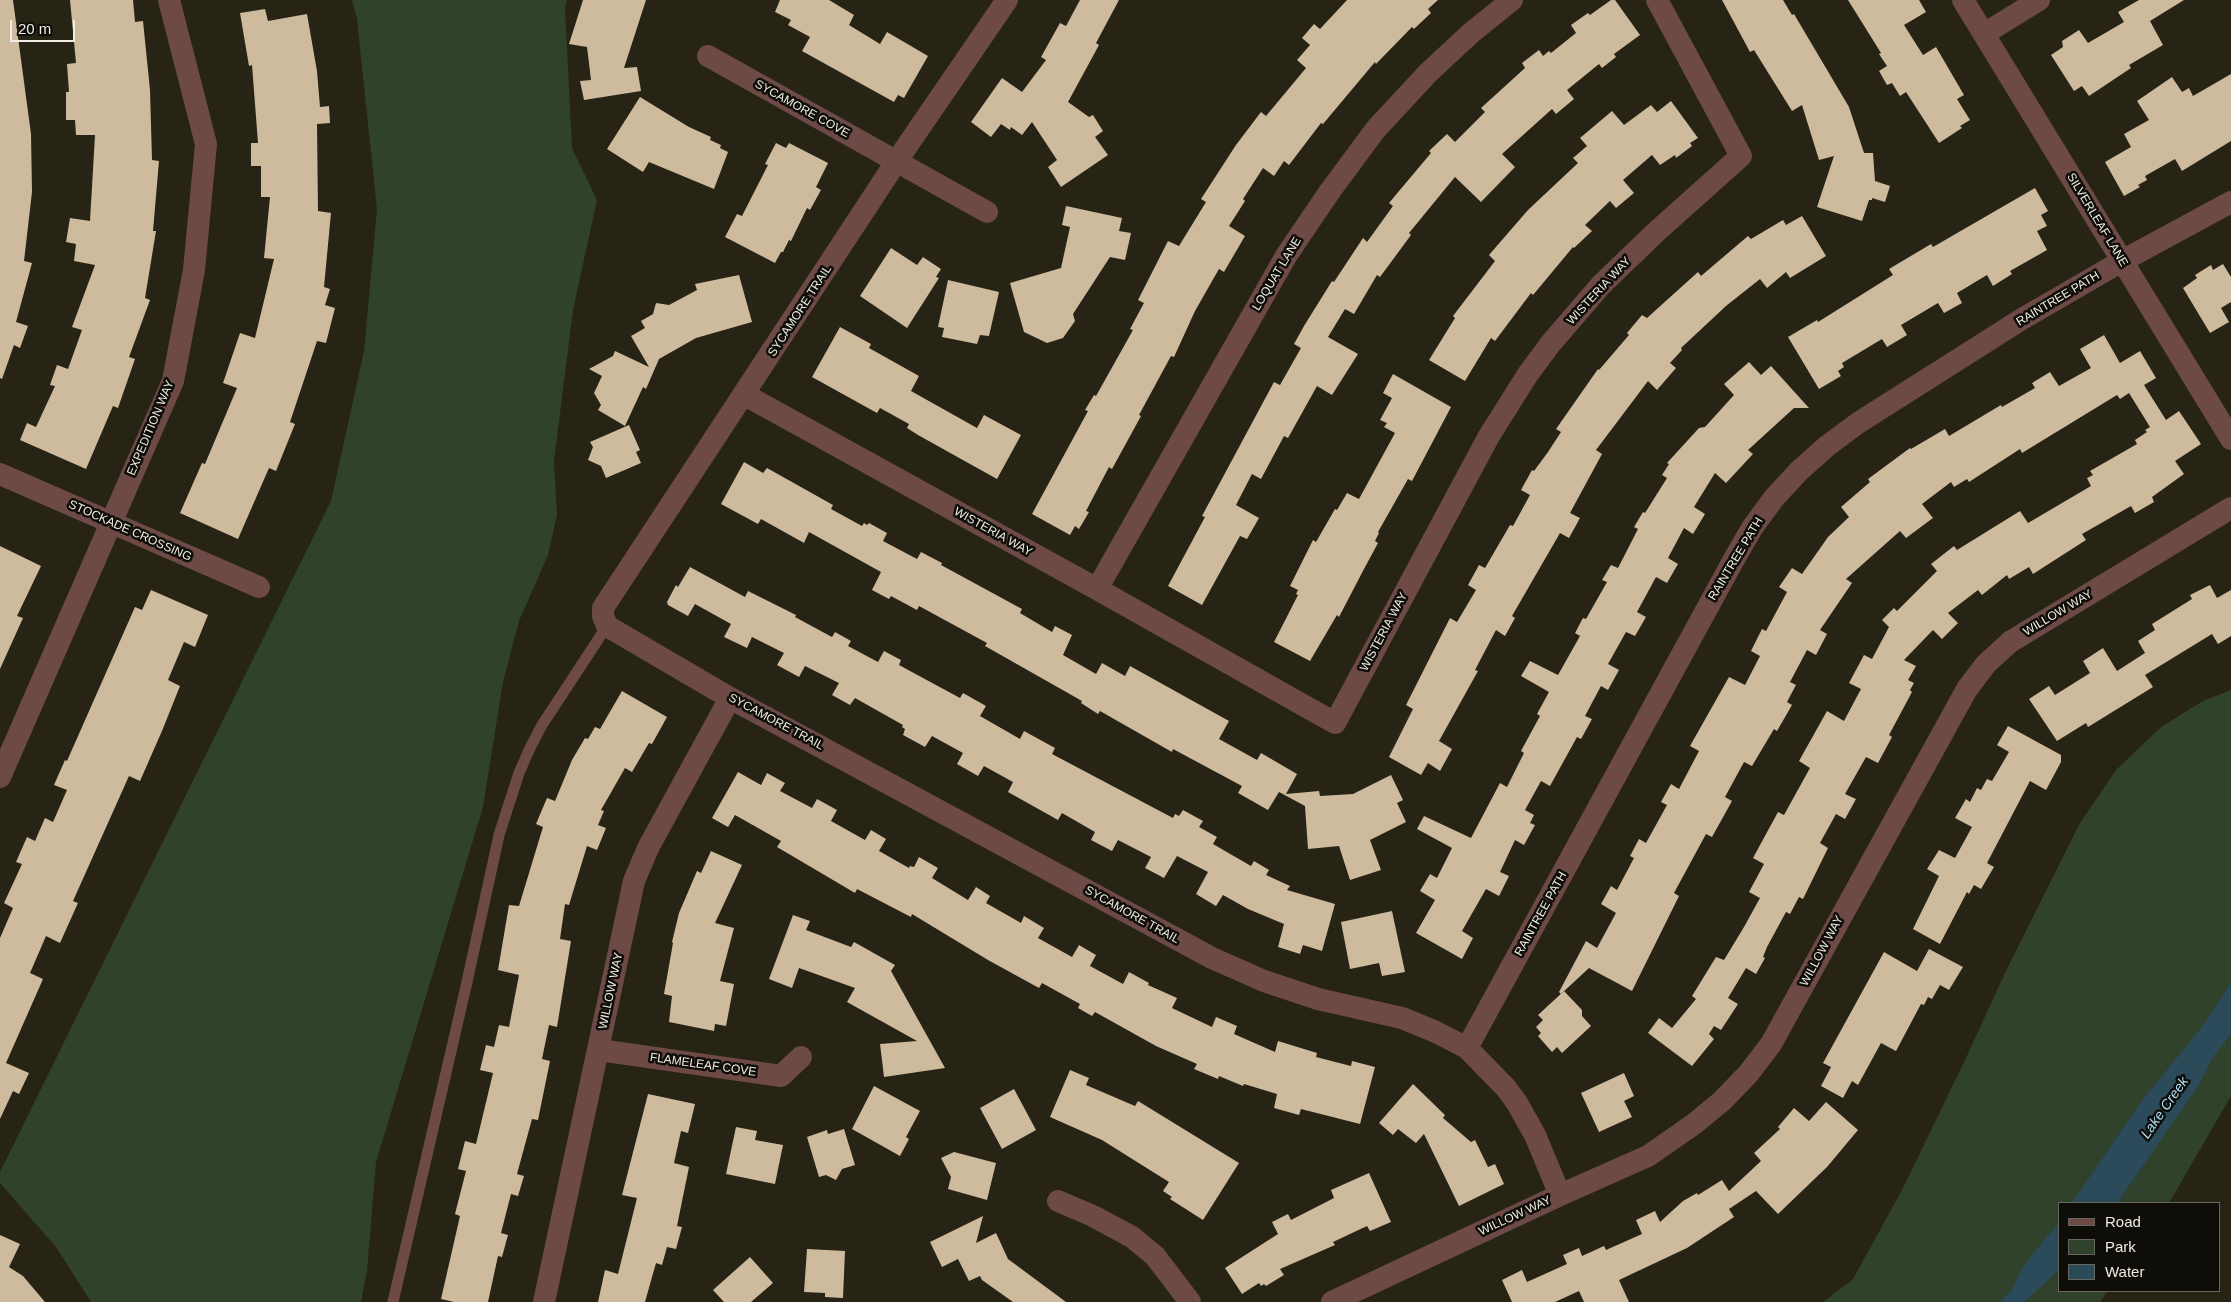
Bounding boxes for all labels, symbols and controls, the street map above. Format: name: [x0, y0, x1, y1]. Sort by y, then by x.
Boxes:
scale bar: [12, 10, 78, 42]
text: 20 m: [18, 20, 51, 37]
street label: SYCAMORE COVE: [752, 77, 852, 141]
street label: SILVERLEAF LANE: [2063, 171, 2131, 269]
street label: LOQUAT LANE: [1249, 235, 1305, 313]
street label: WISTERIA WAY: [1564, 254, 1634, 328]
street label: SYCAMORE TRAIL: [765, 263, 835, 359]
street label: RAINTREE PATH: [2014, 269, 2102, 329]
street label: EXPEDITION WAY: [124, 378, 178, 478]
street label: STOCKADE CROSSING: [66, 497, 194, 565]
street label: WISTERIA WAY: [951, 505, 1035, 559]
street label: RAINTREE PATH: [1706, 515, 1766, 603]
street label: WILLOW WAY: [2021, 587, 2095, 639]
street label: WISTERIA WAY: [1357, 590, 1411, 674]
street label: SYCAMORE TRAIL: [726, 691, 826, 753]
street label: RAINTREE PATH: [1512, 869, 1570, 959]
street label: SYCAMORE TRAIL: [1082, 883, 1182, 947]
street label: WILLOW WAY: [1797, 913, 1847, 989]
street label: WILLOW WAY: [596, 951, 626, 1031]
street label: FLAMELEAF COVE: [649, 1050, 757, 1080]
water label: Lake Creek: [2138, 1074, 2192, 1142]
street label: WILLOW WAY: [1477, 1193, 1553, 1239]
legend: [2058, 1202, 2221, 1292]
text: Road: [2105, 1213, 2141, 1230]
text: Park: [2105, 1238, 2136, 1255]
text: Water: [2105, 1263, 2144, 1280]

